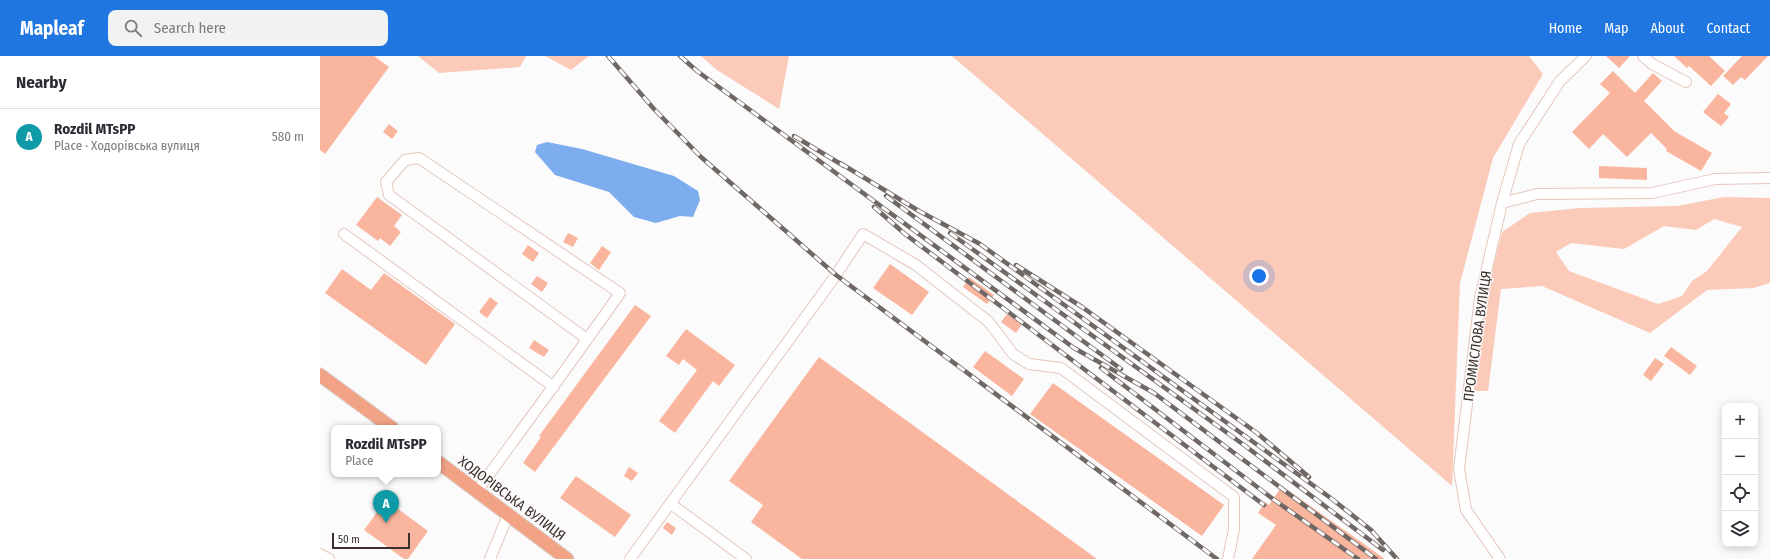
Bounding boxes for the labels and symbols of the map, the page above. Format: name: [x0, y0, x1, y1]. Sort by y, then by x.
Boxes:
your location: [1249, 266, 1269, 286]
street label: ПРОМИСЛОВА ВУЛИЦЯ: [1460, 270, 1495, 403]
street label: ХОДОРІВСЬКА ВУЛИЦЯ: [455, 453, 569, 544]
pin: A: [373, 490, 399, 523]
scale bar: [332, 531, 410, 550]

